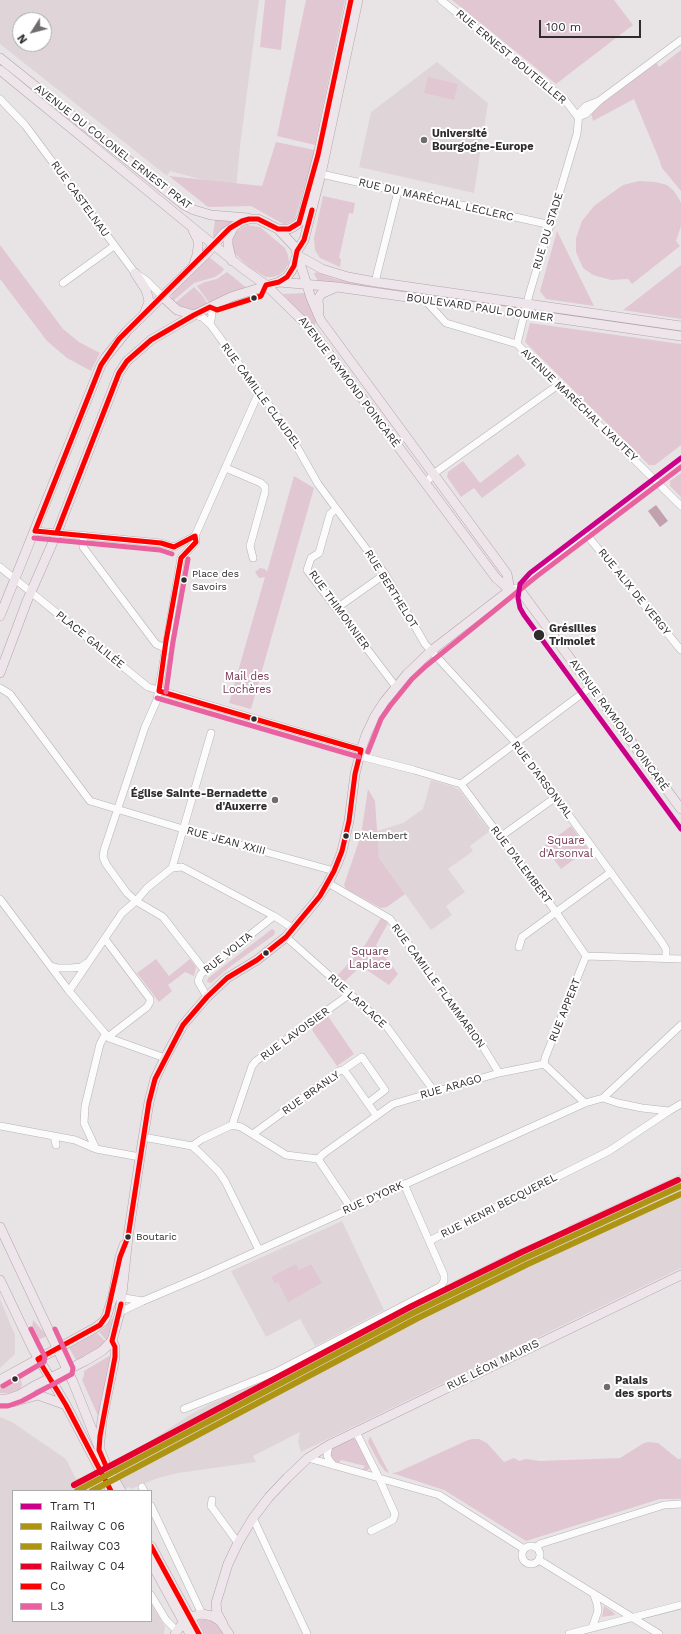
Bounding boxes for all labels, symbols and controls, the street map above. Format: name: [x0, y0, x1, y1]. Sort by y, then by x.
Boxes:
street label: RUE ERNEST BOUTEILLER: [453, 7, 569, 107]
north arrow: [12, 12, 52, 52]
scale bar: [541, 12, 643, 38]
text: 100 m: [546, 20, 581, 34]
text: N: [15, 32, 30, 46]
street label: AVENUE DU COLONEL ERNEST PRAT: [32, 81, 194, 213]
place label: Université Bourgogne-Europe: [432, 127, 534, 153]
marker: Université Bourgogne-Europe: [419, 135, 429, 145]
street label: RUE CASTELNAU: [48, 159, 112, 239]
street label: RUE DU MARÉCHAL LECLERC: [357, 176, 515, 224]
street label: RUE DU STADE: [530, 191, 566, 271]
street label: BOULEVARD PAUL DOUMER: [406, 291, 554, 325]
unlabelled marker: [249, 293, 259, 303]
street label: AVENUE RAYMOND POINCARÉ: [296, 314, 402, 450]
street label: RUE CAMILLE CLAUDEL: [218, 340, 304, 452]
street label: AVENUE MARÉCHAL LYAUTEY: [518, 346, 640, 464]
street label: RUE ALIX DE VERGY: [595, 546, 673, 638]
street label: RUE BERTHELOT: [362, 547, 420, 631]
place label: Place des Savoirs: [192, 568, 239, 592]
street label: RUE THIMONNIER: [306, 568, 372, 652]
marker: Place des Savoirs: [179, 575, 189, 585]
street label: PLACE GALILÉE: [53, 608, 127, 672]
place label: Grésilles Trimolet: [549, 622, 596, 648]
marker: Grésilles Trimolet: [532, 628, 546, 642]
street label: AVENUE RAYMOND POINCARÉ: [567, 656, 671, 794]
park label: Mail des Lochères: [223, 670, 271, 696]
unlabelled marker: [249, 714, 259, 724]
street label: RUE D'ARSONVAL: [509, 739, 575, 821]
place label: Église Sainte-Bernadette d'Auxerre: [131, 787, 267, 813]
marker: Église Sainte-Bernadette d'Auxerre: [270, 795, 280, 805]
street label: RUE JEAN XXIII: [185, 824, 267, 858]
street label: RUE D'ALEMBERT: [488, 824, 554, 906]
place label: D'Alembert: [354, 830, 407, 842]
marker: D'Alembert: [341, 831, 351, 841]
park label: Square d'Arsonval: [539, 834, 593, 860]
street label: RUE CAMILLE FLAMMARION: [388, 921, 488, 1051]
street label: RUE VOLTA: [201, 929, 255, 977]
park label: Square Laplace: [349, 945, 391, 971]
unlabelled marker: [261, 948, 271, 958]
street label: RUE LAPLACE: [325, 971, 389, 1031]
street label: RUE APPERT: [546, 976, 584, 1044]
street label: RUE LAVOISIER: [258, 1005, 332, 1063]
street label: RUE BRANLY: [280, 1068, 342, 1118]
street label: RUE ARAGO: [419, 1072, 483, 1102]
street label: RUE HENRI BECQUEREL: [439, 1171, 559, 1241]
street label: RUE D'YORK: [341, 1179, 405, 1217]
place label: Boutaric: [136, 1231, 177, 1243]
marker: Boutaric: [123, 1232, 133, 1242]
street label: RUE LÉON MAURIS: [445, 1337, 541, 1393]
unlabelled marker: [10, 1374, 20, 1384]
place label: Palais des sports: [615, 1374, 672, 1400]
marker: Palais des sports: [602, 1382, 612, 1392]
legend: [12, 1490, 152, 1622]
text: Tram T1: [50, 1499, 95, 1513]
text: Railway C 06: [50, 1519, 125, 1533]
text: Railway C03: [50, 1539, 120, 1553]
text: Railway C 04: [50, 1559, 125, 1573]
text: Co: [50, 1579, 65, 1593]
text: L3: [50, 1599, 64, 1613]

